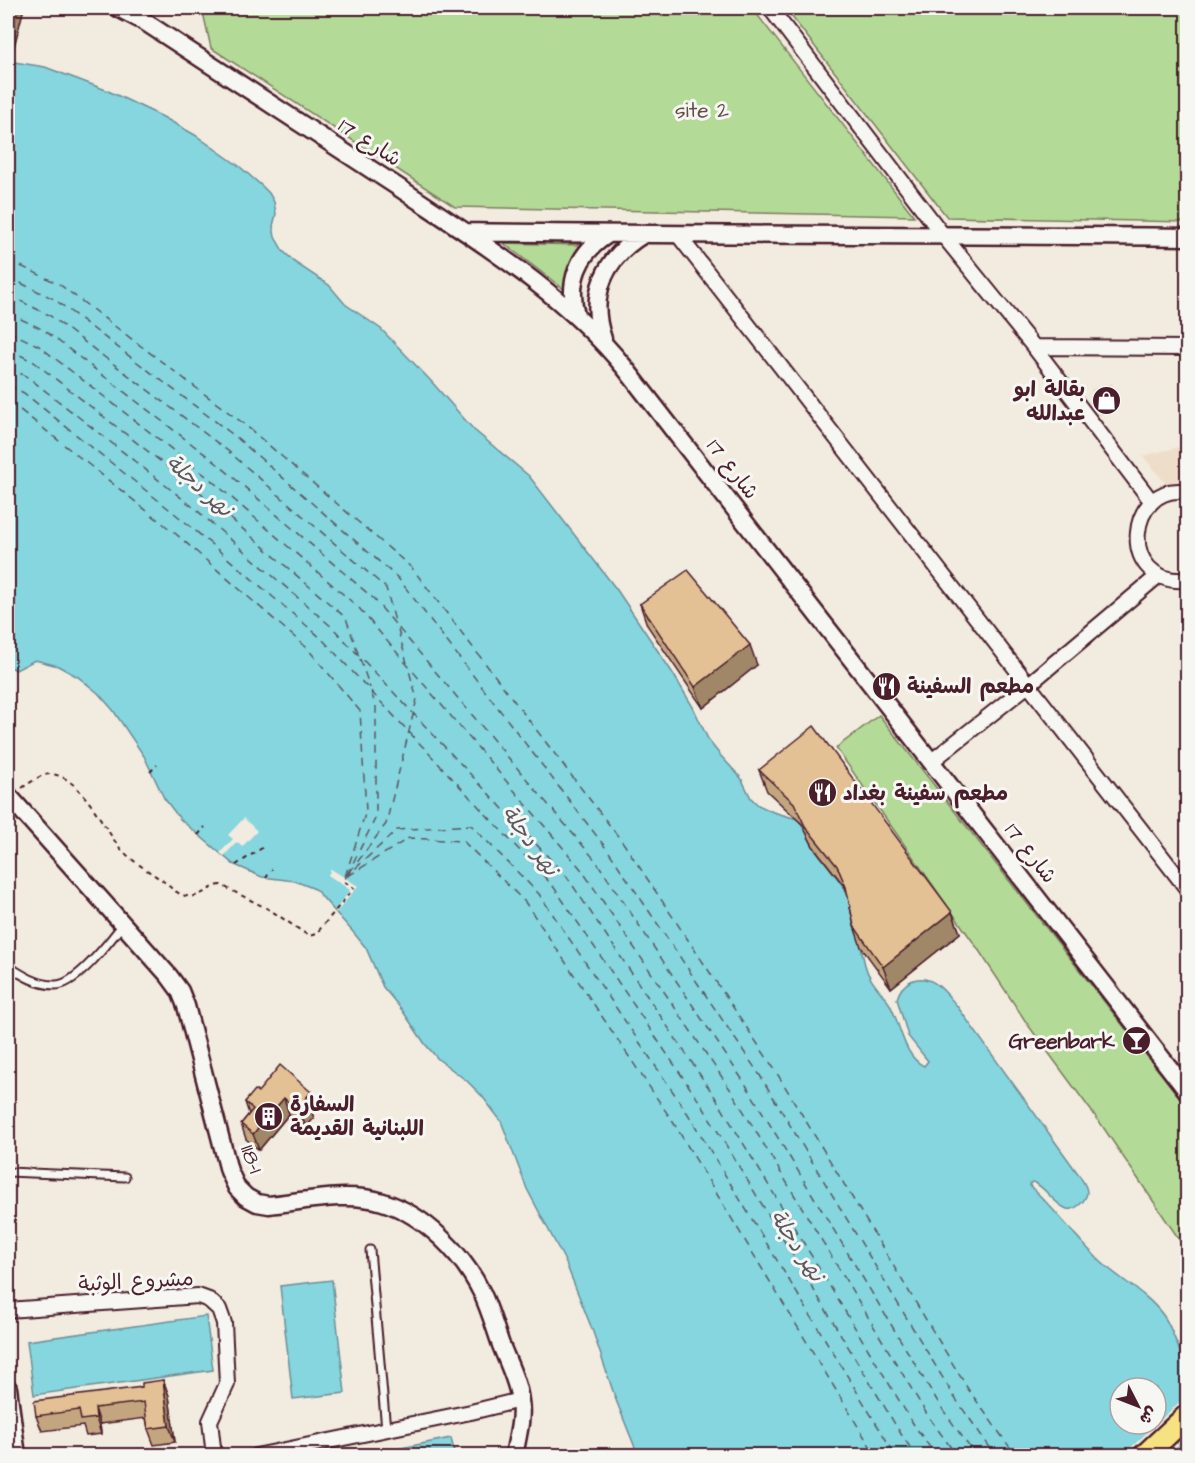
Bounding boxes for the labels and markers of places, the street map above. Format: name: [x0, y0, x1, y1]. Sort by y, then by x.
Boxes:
place label: بقالة ابو عبدالله: [1012, 375, 1085, 428]
shop icon: بقالة ابو عبدالله: [1090, 385, 1122, 417]
restaurant icon: مطعم السفينة: [870, 670, 902, 702]
place label: مطعم السفينة: [907, 672, 1034, 702]
restaurant icon: مطعم سفينة بغداد: [806, 777, 838, 809]
place label: مطعم سفينة بغداد: [843, 779, 1008, 809]
bar icon: Greenbark: [1120, 1025, 1152, 1057]
place label: Greenbark: [1009, 1027, 1115, 1056]
place label: السفارة اللبنانية القديمة: [290, 1090, 424, 1143]
building icon: السفارة اللبنانية القديمة: [253, 1100, 285, 1132]

